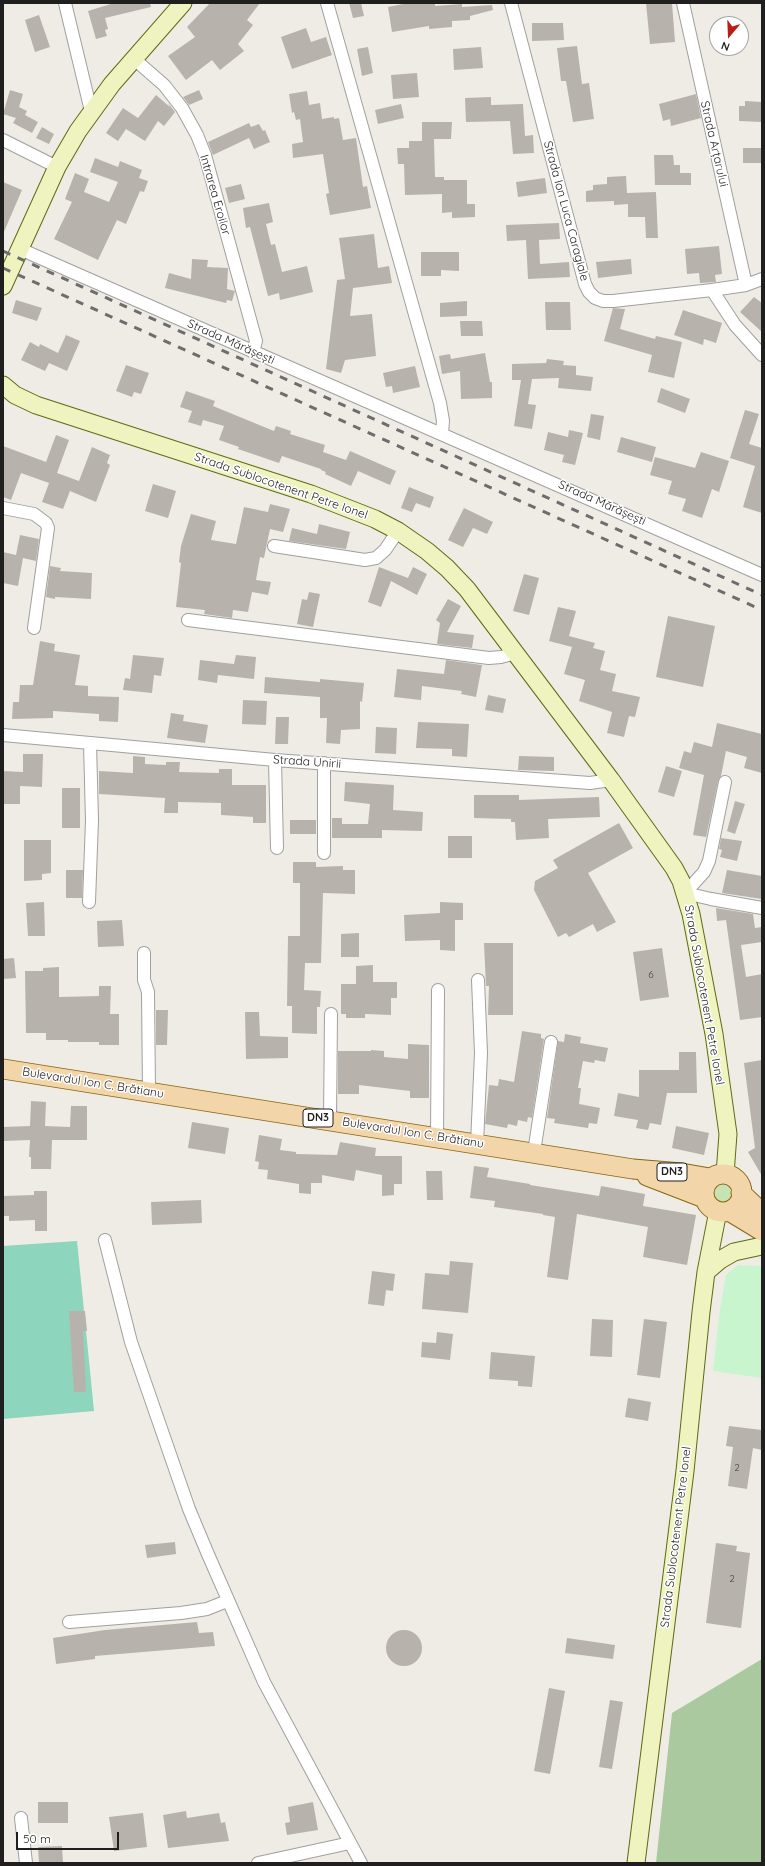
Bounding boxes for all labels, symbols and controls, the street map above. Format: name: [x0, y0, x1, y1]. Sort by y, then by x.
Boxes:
north arrow: [709, 16, 749, 56]
text: N: [719, 38, 732, 54]
street label: Strada Arțarului: [697, 100, 731, 188]
street label: Strada Ion Luca Caragiale: [540, 139, 592, 283]
street label: Intrarea Eroilor: [197, 153, 233, 237]
street label: Strada Mărășești: [185, 316, 277, 368]
street label: Strada Sublocotenent Petre Ionel: [192, 450, 370, 522]
street label: Strada Mărășești: [556, 477, 648, 529]
street label: Strada Unirii: [272, 752, 342, 772]
street label: Strada Sublocotenent Petre Ionel: [681, 904, 727, 1086]
house number: 6: [648, 969, 654, 981]
street label: Bulevardul Ion C. Brătianu: [21, 1065, 165, 1101]
road number: DN3: [303, 1109, 333, 1127]
street label: Bulevardul Ion C. Brătianu: [341, 1115, 485, 1151]
road number: DN3: [657, 1163, 687, 1181]
street label: Strada Sublocotenent Petre Ionel: [658, 1446, 694, 1628]
house number: 2: [734, 1462, 740, 1474]
house number: 2: [729, 1573, 735, 1585]
scale bar: [18, 1824, 121, 1850]
text: 50 m: [23, 1831, 51, 1846]

